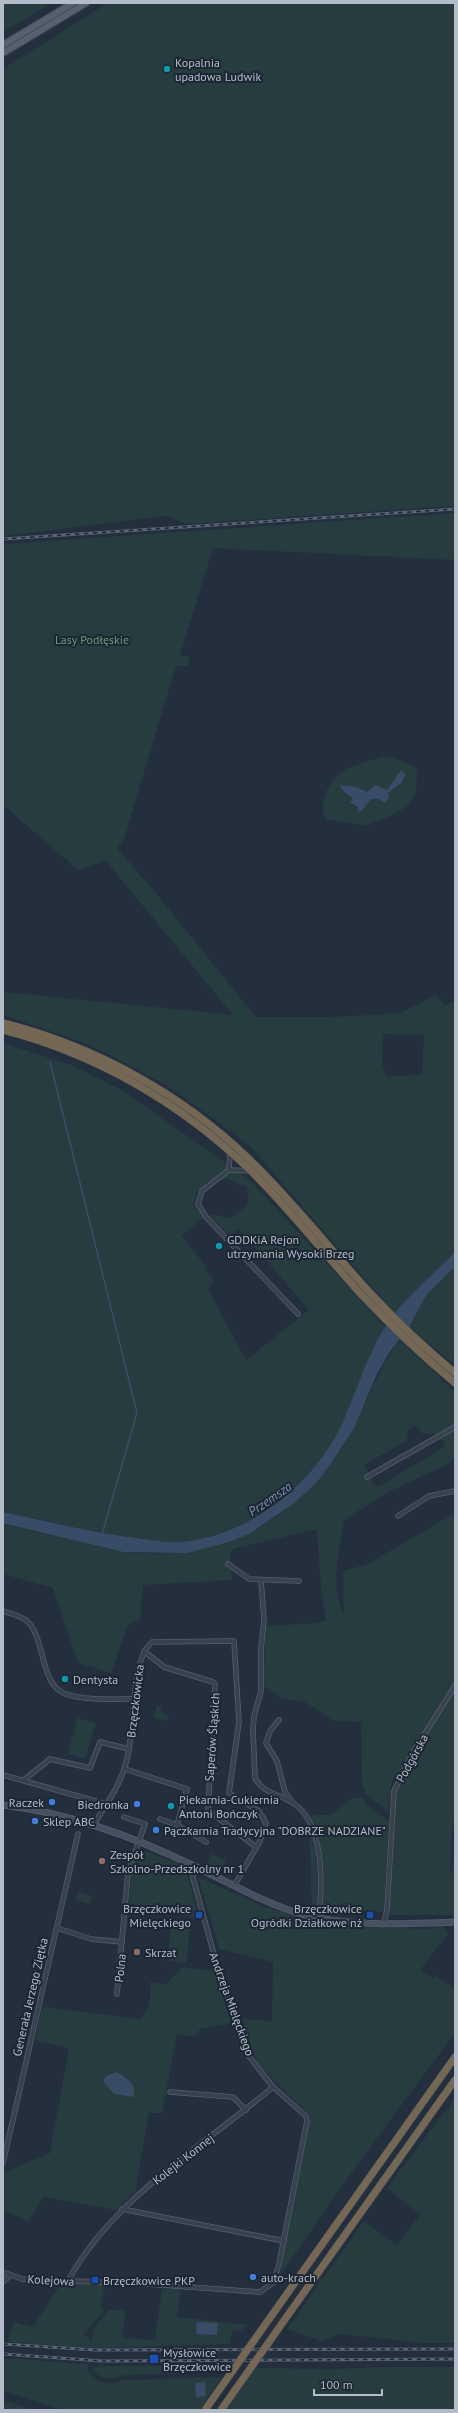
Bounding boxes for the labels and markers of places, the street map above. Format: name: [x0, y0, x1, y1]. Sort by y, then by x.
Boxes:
place label: Kopalnia upadowa Ludwik: [175, 55, 262, 84]
marker: Kopalnia upadowa Ludwik: [162, 64, 172, 74]
place label: GDDKiA Rejon utrzymania Wysoki Brzeg: [227, 1232, 355, 1261]
marker: GDDKiA Rejon utrzymania Wysoki Brzeg: [214, 1241, 224, 1251]
place label: Dentysta: [73, 1672, 118, 1687]
marker: Dentysta: [60, 1674, 70, 1684]
place label: Piekarnia-Cukiernia Antoni Bończyk: [179, 1792, 279, 1821]
place label: Raczek: [9, 1795, 44, 1810]
marker: Raczek: [47, 1797, 57, 1807]
place label: Biedronka: [77, 1797, 129, 1812]
marker: Biedronka: [132, 1799, 142, 1809]
marker: Piekarnia-Cukiernia Antoni Bończyk: [166, 1801, 176, 1811]
place label: Sklep ABC: [43, 1814, 95, 1829]
marker: Sklep ABC: [30, 1816, 40, 1826]
place label: Pączkarnia Tradycyjna "DOBRZE NADZIANE": [164, 1823, 386, 1838]
marker: Pączkarnia Tradycyjna "DOBRZE NADZIANE": [151, 1825, 161, 1835]
place label: Zespół Szkolno-Przedszkolny nr 1: [110, 1847, 244, 1876]
marker: Zespół Szkolno-Przedszkolny nr 1: [97, 1856, 107, 1866]
place label: Brzęczkowice Mielęckiego: [123, 1901, 191, 1930]
place label: Brzęczkowice Ogródki Działkowe nż: [251, 1901, 362, 1930]
marker: Brzęczkowice Mielęckiego: [194, 1910, 204, 1920]
marker: Brzęczkowice Ogródki Działkowe nż: [365, 1910, 375, 1920]
place label: Skrzat: [145, 1945, 177, 1960]
marker: Skrzat: [132, 1947, 142, 1957]
place label: auto-krach: [261, 2270, 316, 2285]
marker: auto-krach: [248, 2272, 258, 2282]
place label: Brzęczkowice PKP: [103, 2273, 195, 2288]
marker: Brzęczkowice PKP: [90, 2275, 100, 2285]
place label: Mysłowice Brzęczkowice: [163, 2345, 231, 2374]
marker: Mysłowice Brzęczkowice: [148, 2353, 160, 2365]

